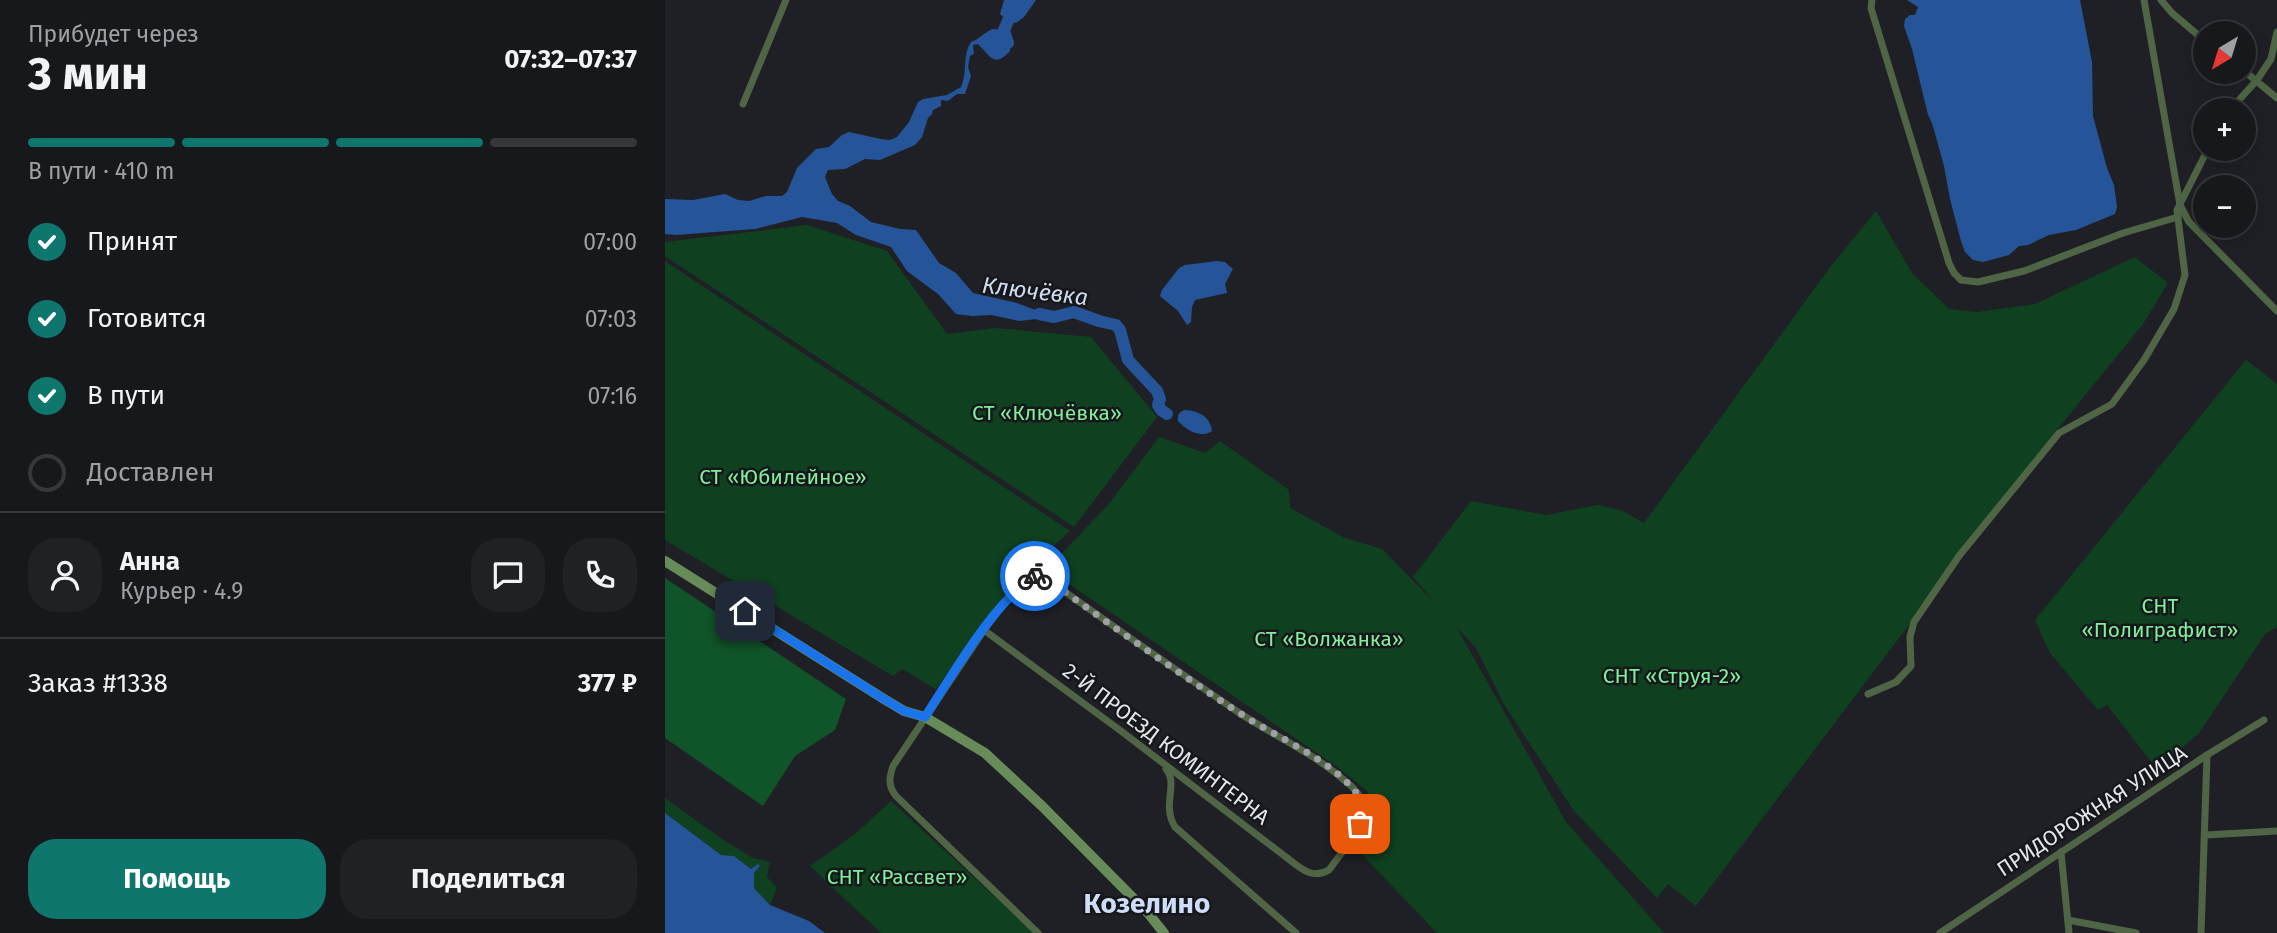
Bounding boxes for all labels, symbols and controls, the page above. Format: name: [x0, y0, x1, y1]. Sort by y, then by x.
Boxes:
text: Прибудет через: [28, 20, 199, 48]
north arrow: [2193, 21, 2256, 84]
map controls: [2193, 21, 2256, 238]
text: 07:32–07:37: [504, 44, 637, 75]
text: 3 мин: [28, 46, 148, 101]
button: +: [2193, 98, 2256, 161]
text: В пути · 410 m: [28, 157, 174, 185]
button: −: [2193, 175, 2256, 238]
icon: check: [28, 223, 66, 261]
text: Принят: [87, 226, 177, 257]
text: 07:00: [583, 228, 637, 256]
water label: Ключёвка: [980, 271, 1090, 311]
icon: check: [28, 300, 66, 338]
text: Готовится: [87, 303, 207, 334]
text: 07:03: [585, 305, 637, 333]
icon: check: [28, 377, 66, 415]
text: В пути: [87, 380, 165, 411]
text: 07:16: [588, 382, 637, 410]
park label: СТ «Ключёвка»: [972, 400, 1122, 426]
text: Доставлен: [87, 457, 214, 488]
park label: СТ «Юбилейное»: [699, 464, 867, 490]
button: person: [28, 538, 102, 612]
button: chat: [471, 538, 545, 612]
button: phone: [563, 538, 637, 612]
courier: [1000, 541, 1070, 611]
text: Анна: [120, 546, 180, 577]
icon: bike: [1016, 557, 1054, 595]
text: Курьер · 4.9: [120, 577, 243, 605]
pin: [715, 581, 775, 641]
icon: home: [726, 592, 764, 630]
park label: СНТ «Полиграфист»: [2082, 593, 2238, 643]
park label: СТ «Волжанка»: [1254, 626, 1404, 652]
street label: 2-Й ПРОЕЗД КОМИНТЕРНА: [1058, 658, 1274, 830]
park label: СНТ «Струя-2»: [1603, 663, 1741, 689]
text: Заказ #1338: [28, 668, 168, 699]
text: 377 ₽: [578, 668, 637, 699]
street label: ПРИДОРОЖНАЯ УЛИЦА: [1992, 740, 2192, 882]
pin: [1330, 794, 1390, 854]
icon: bag: [1341, 805, 1379, 843]
button: Помощь: [28, 839, 326, 919]
button: Поделиться: [340, 839, 637, 919]
park label: СНТ «Рассвет»: [827, 864, 967, 890]
district label: Козелино: [1084, 887, 1210, 920]

